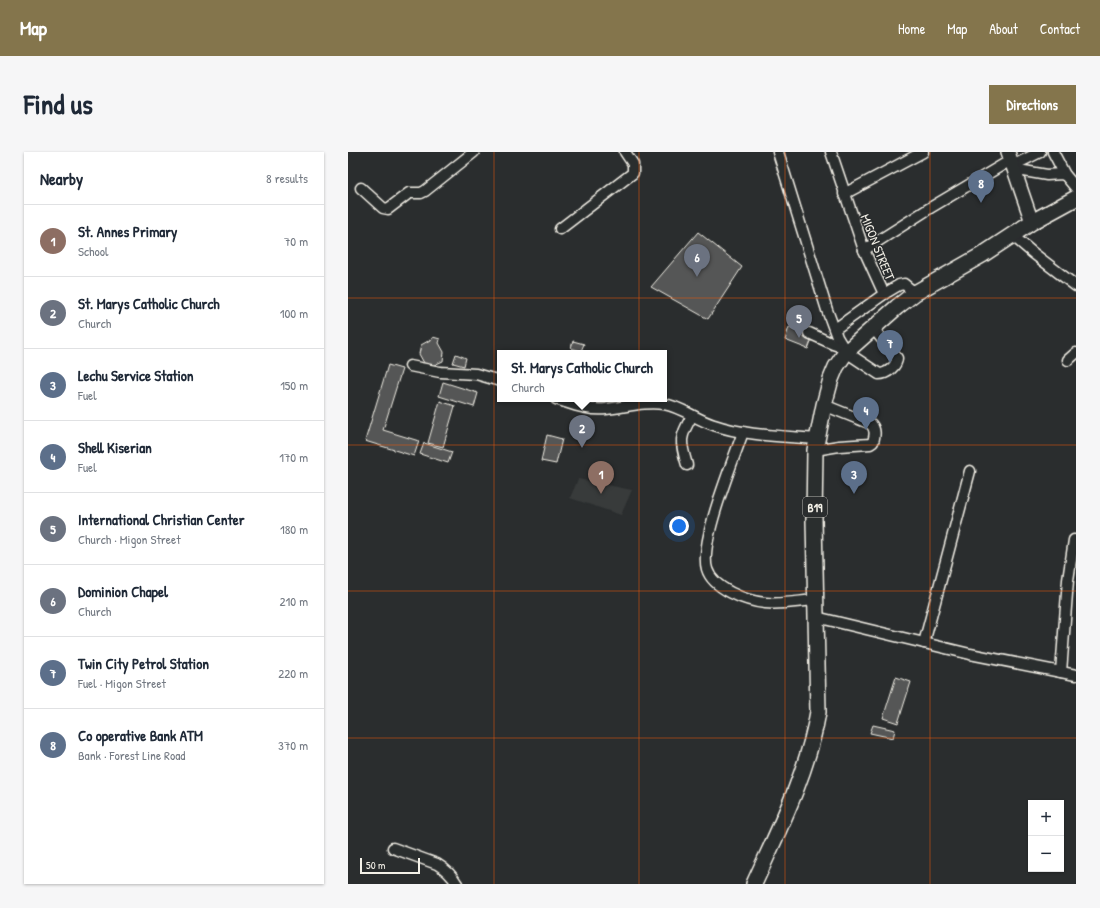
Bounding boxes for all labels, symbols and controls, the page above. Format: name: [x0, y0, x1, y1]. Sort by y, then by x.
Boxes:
text: Map: [20, 15, 47, 41]
text: Home: [898, 19, 925, 38]
text: Map: [947, 19, 967, 38]
text: About: [989, 19, 1018, 38]
text: Contact: [1040, 19, 1080, 38]
text: Find us: [24, 85, 93, 123]
button: Directions: [989, 85, 1076, 124]
text: Nearby: [40, 167, 83, 190]
text: 8 results: [266, 169, 308, 187]
pin: 8: [968, 170, 994, 203]
street label: MIGON STREET: [857, 211, 900, 284]
text: St. Annes Primary: [78, 221, 177, 242]
text: 1: [51, 232, 55, 250]
text: 70 m: [284, 232, 308, 250]
text: School: [78, 242, 108, 260]
pin: 6: [684, 244, 710, 277]
text: St. Marys Catholic Church: [78, 293, 220, 314]
text: 2: [50, 304, 56, 322]
text: 100 m: [280, 304, 308, 322]
pin: 5: [786, 305, 812, 338]
text: Church: [78, 314, 111, 332]
pin: 7: [877, 330, 903, 363]
popup: [497, 350, 667, 402]
text: St. Marys Catholic Church: [511, 357, 653, 378]
text: Lechu Service Station: [78, 365, 194, 386]
text: 3: [50, 376, 56, 394]
text: 150 m: [280, 376, 308, 394]
text: Church: [511, 378, 545, 396]
text: Fuel: [78, 386, 97, 404]
pin: 4: [853, 397, 879, 430]
pin: 2: [569, 415, 595, 448]
text: Shell Kiserian: [78, 437, 152, 458]
text: 4: [51, 448, 55, 466]
text: 170 m: [279, 448, 308, 466]
text: Fuel: [78, 458, 97, 476]
pin: 1: [588, 461, 614, 494]
pin: 3: [841, 461, 867, 494]
road number: B19: [803, 497, 827, 517]
text: International Christian Center: [78, 509, 244, 530]
your location: [669, 516, 689, 536]
text: 5: [50, 520, 56, 538]
text: 180 m: [280, 520, 308, 538]
text: Church · Migon Street: [78, 530, 181, 548]
text: Dominion Chapel: [78, 581, 168, 602]
text: 6: [50, 592, 56, 610]
text: 210 m: [280, 592, 308, 610]
text: Church: [78, 602, 111, 620]
text: Twin City Petrol Station: [78, 653, 209, 674]
text: 7: [50, 664, 56, 682]
text: 220 m: [278, 664, 308, 682]
text: Fuel · Migon Street: [78, 674, 166, 692]
text: Co operative Bank ATM: [78, 725, 203, 746]
text: 8: [50, 736, 56, 754]
text: 370 m: [278, 736, 308, 754]
text: Bank · Forest Line Road: [78, 746, 185, 764]
map controls: [1028, 800, 1064, 872]
button: +: [1028, 800, 1064, 836]
button: −: [1028, 836, 1064, 872]
scale bar: [360, 856, 420, 875]
text: 50 m: [366, 858, 386, 872]

